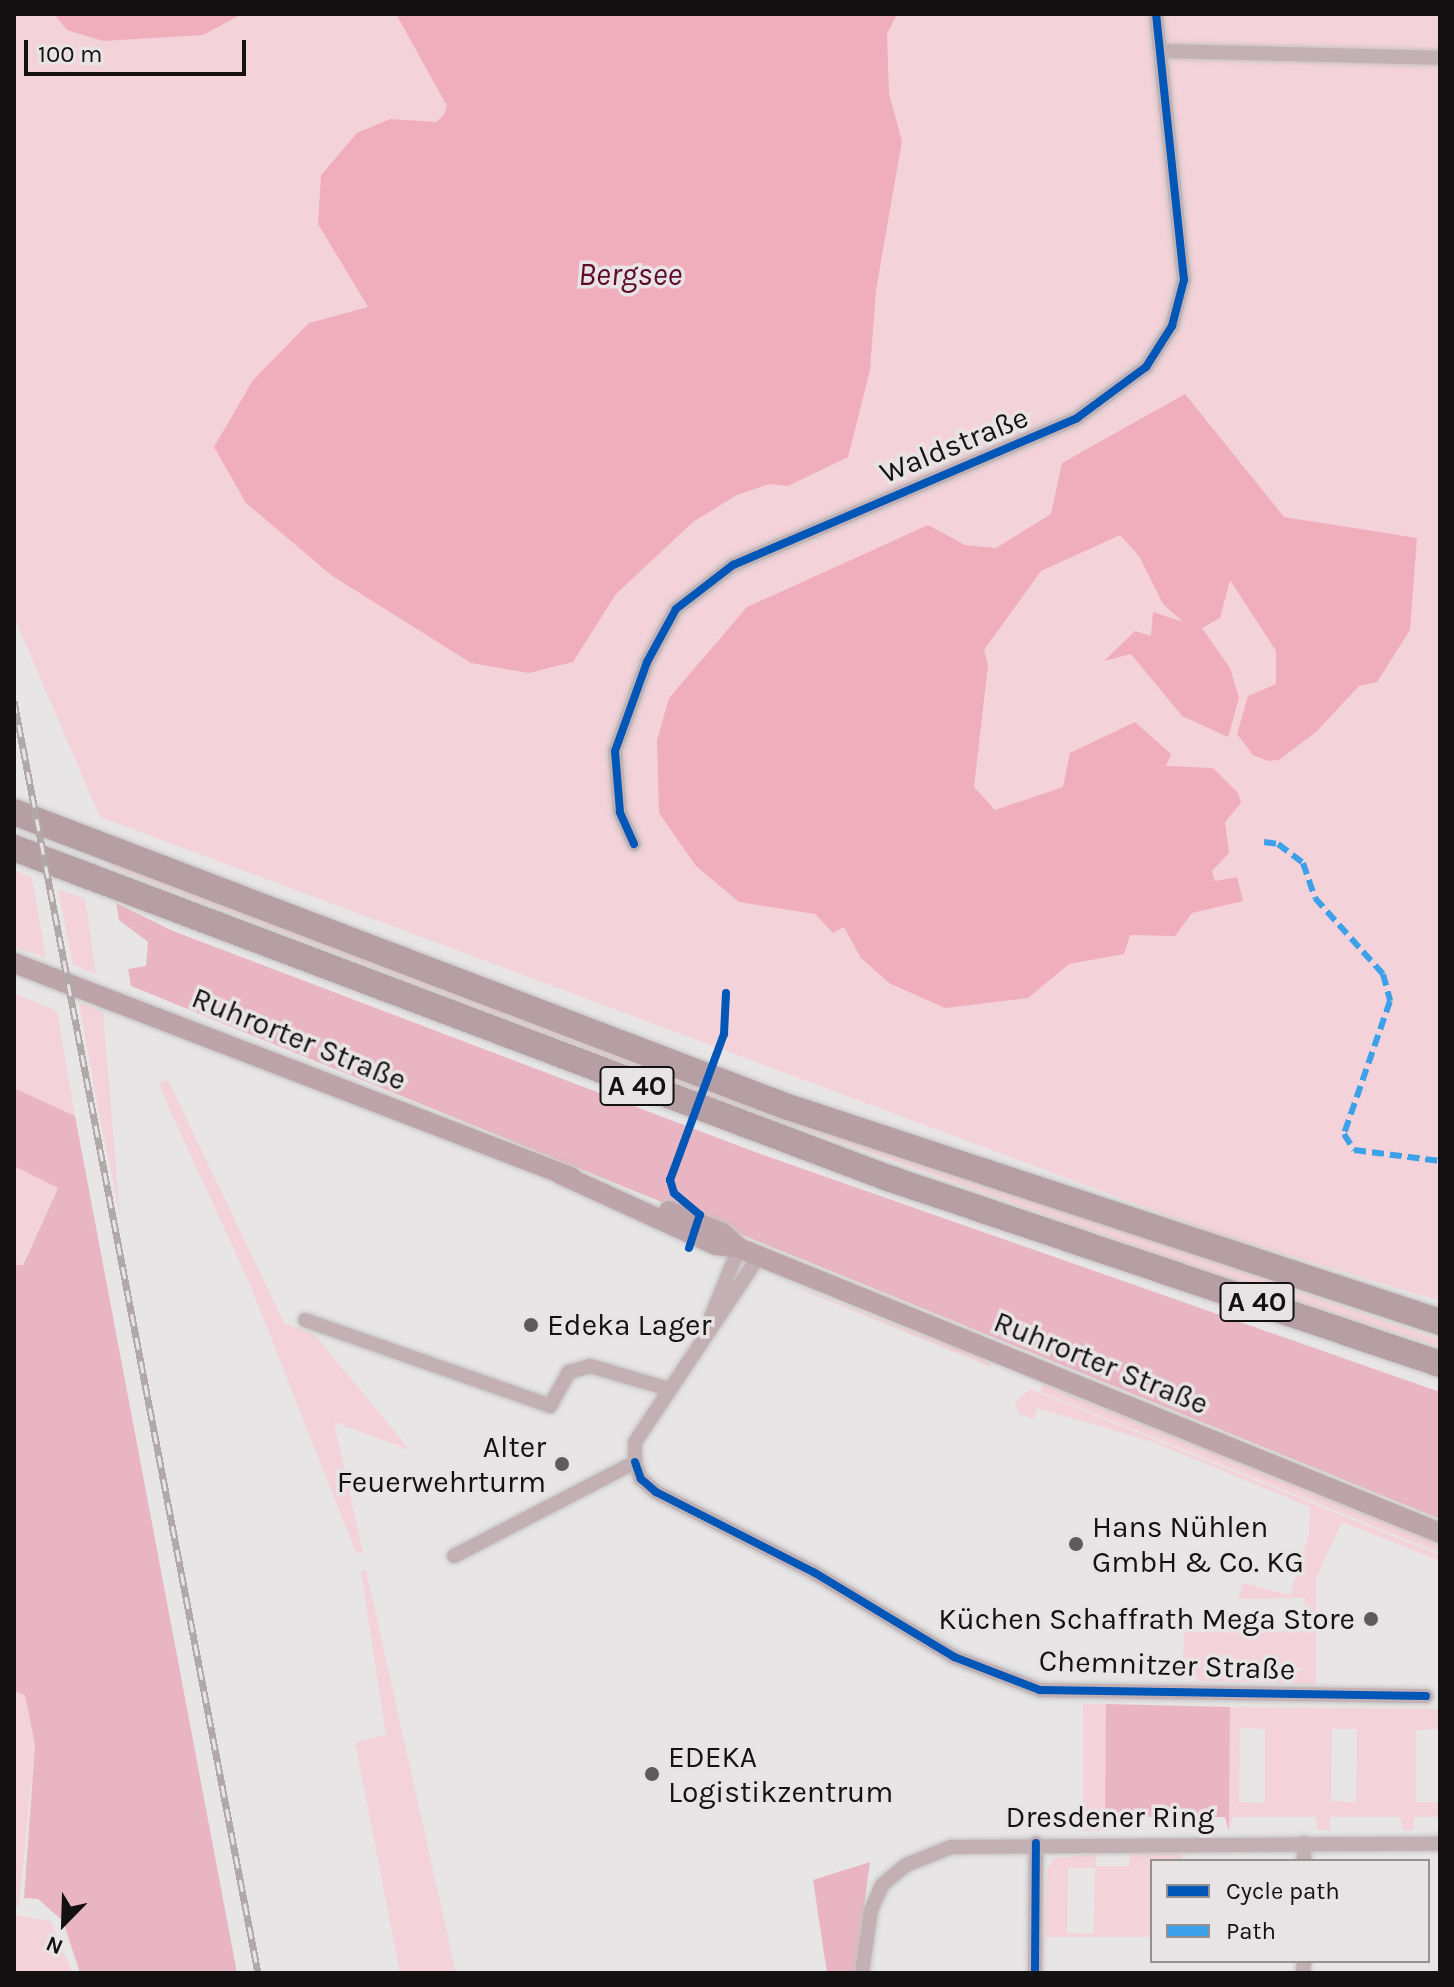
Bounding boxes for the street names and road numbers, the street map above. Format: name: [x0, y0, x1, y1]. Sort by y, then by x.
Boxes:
street label: Waldstraße: [875, 399, 1033, 491]
street label: Ruhrorter Straße: [187, 980, 411, 1098]
road number: A 40: [599, 1062, 675, 1110]
road number: A 40: [1219, 1278, 1295, 1326]
street label: Ruhrorter Straße: [989, 1304, 1213, 1422]
street label: Chemnitzer Straße: [1038, 1643, 1296, 1687]
street label: Dresdener Ring: [1006, 1799, 1214, 1835]

